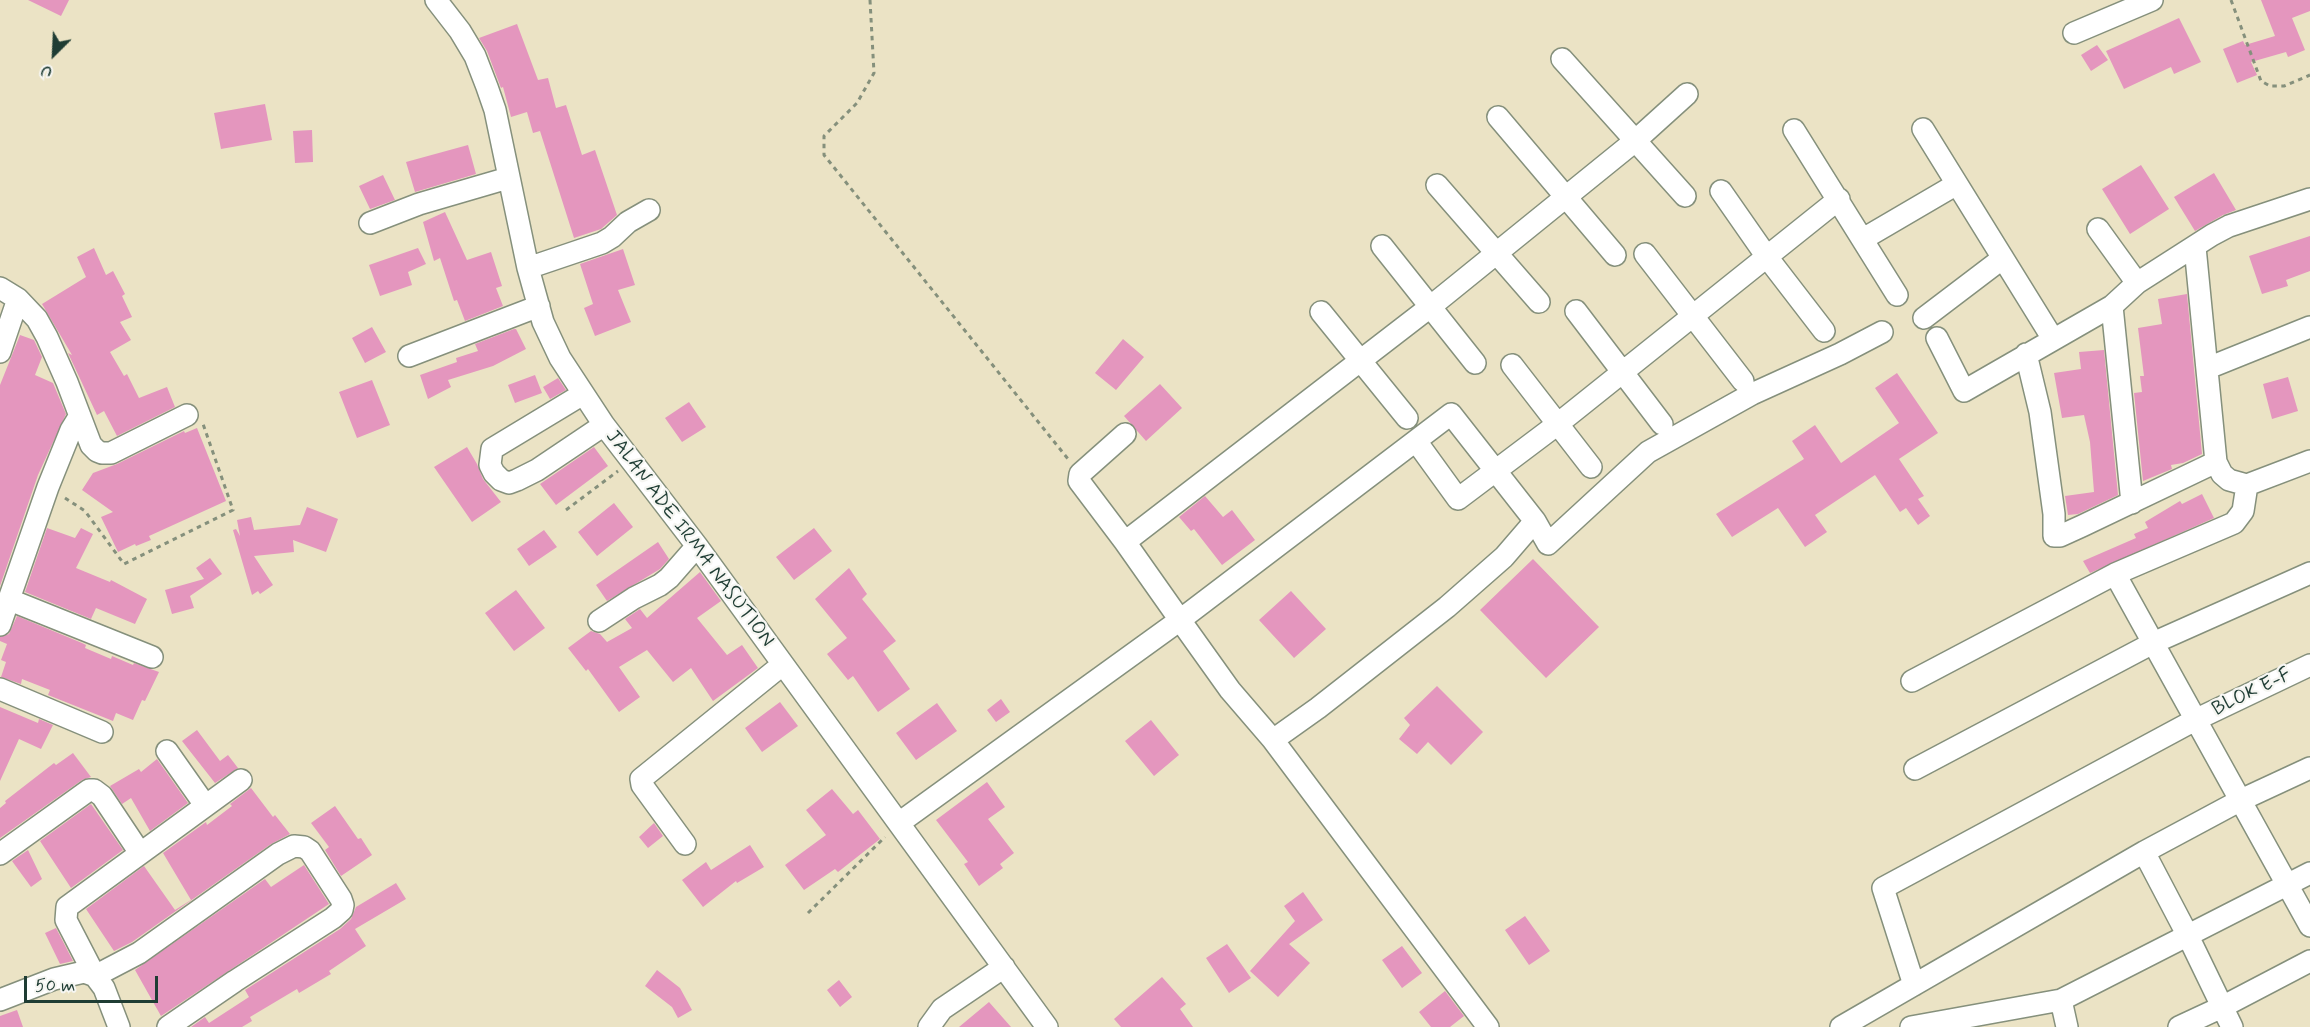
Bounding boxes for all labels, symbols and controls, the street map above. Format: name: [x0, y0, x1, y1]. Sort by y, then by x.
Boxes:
north arrow: [24, 24, 84, 84]
text: U: [37, 59, 55, 83]
street label: JALAN ADE IRMA NASUTION: [599, 426, 779, 652]
street label: BLOK E-F: [2209, 664, 2295, 722]
scale bar: [27, 964, 160, 1002]
text: 50 m: [35, 974, 75, 998]

